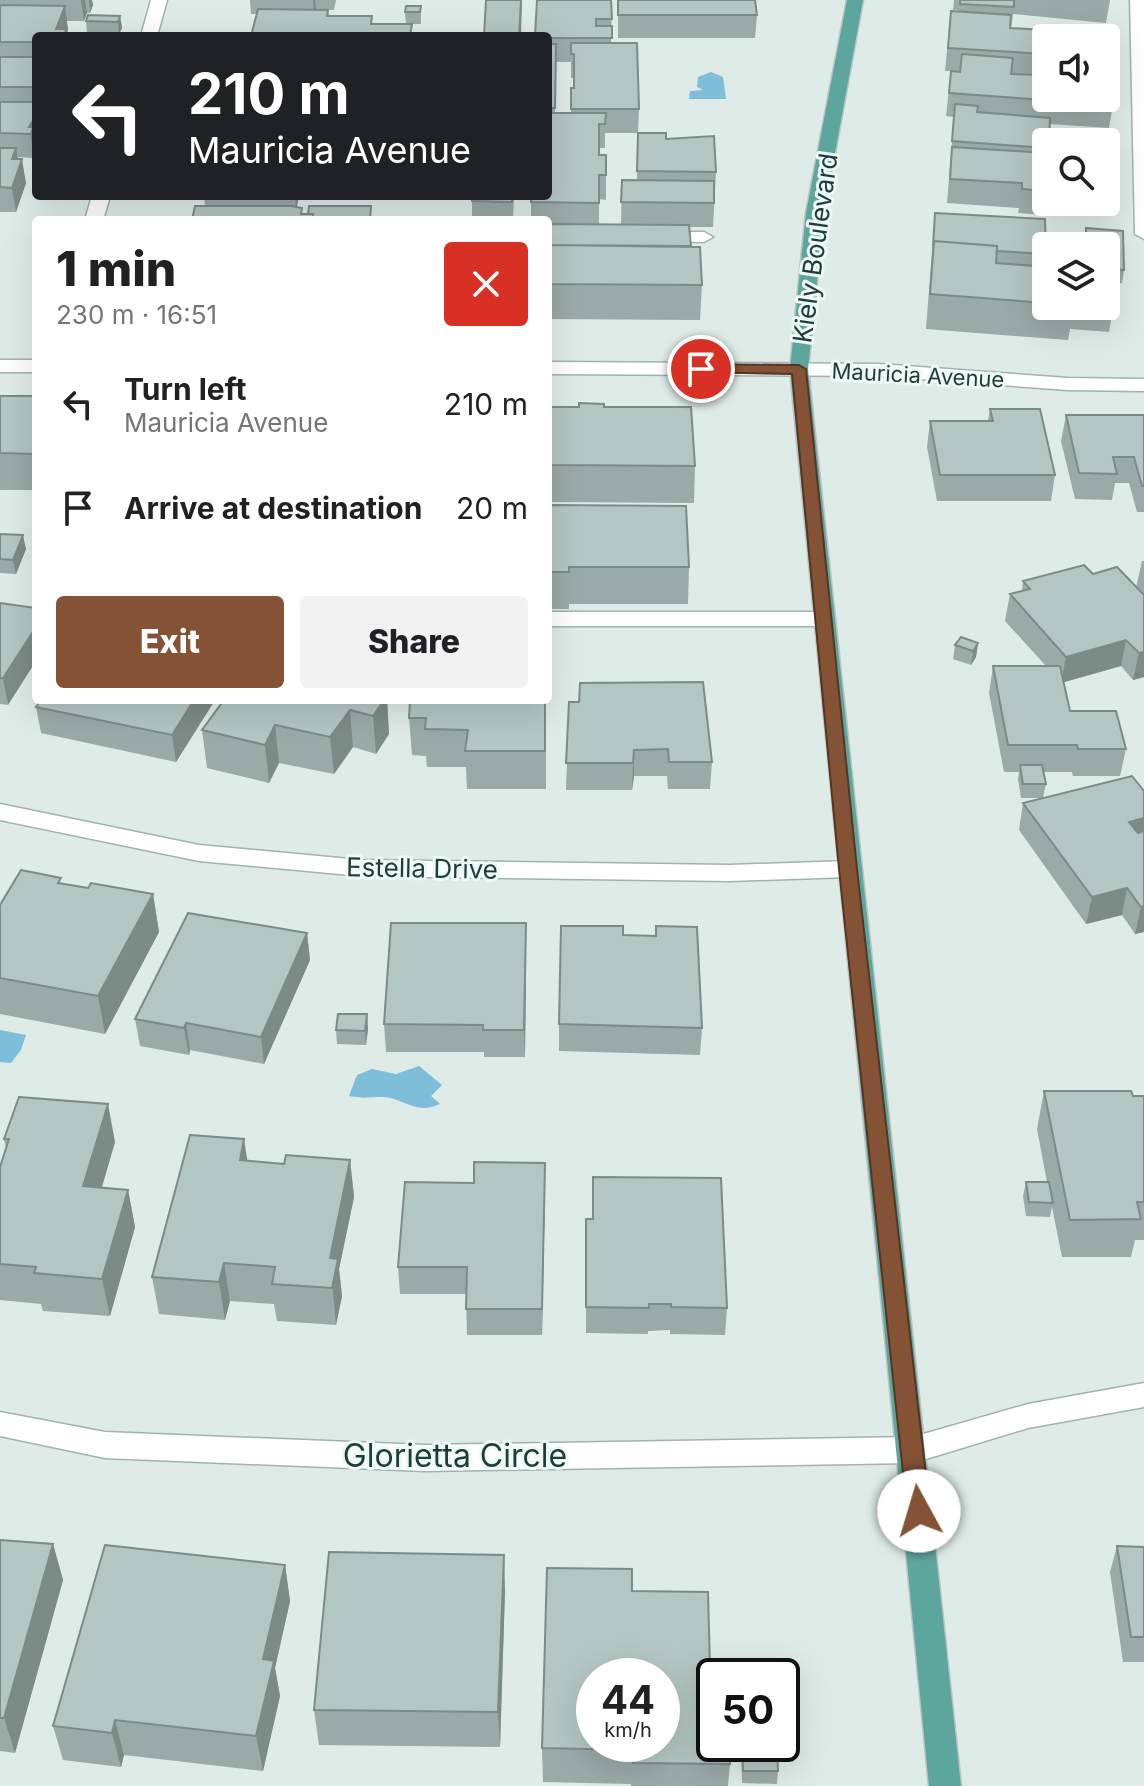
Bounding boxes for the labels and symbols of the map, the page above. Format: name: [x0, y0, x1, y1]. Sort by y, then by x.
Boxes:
street label: Kiely Boulevard: [786, 151, 844, 345]
pin: [667, 335, 735, 403]
street label: Mauricia Avenue: [831, 357, 1005, 393]
street label: Estella Drive: [346, 851, 498, 885]
street label: Glorietta Circle: [343, 1436, 567, 1475]
position arrow: [877, 1469, 961, 1553]
speed limit sign: 50: [696, 1658, 800, 1762]

